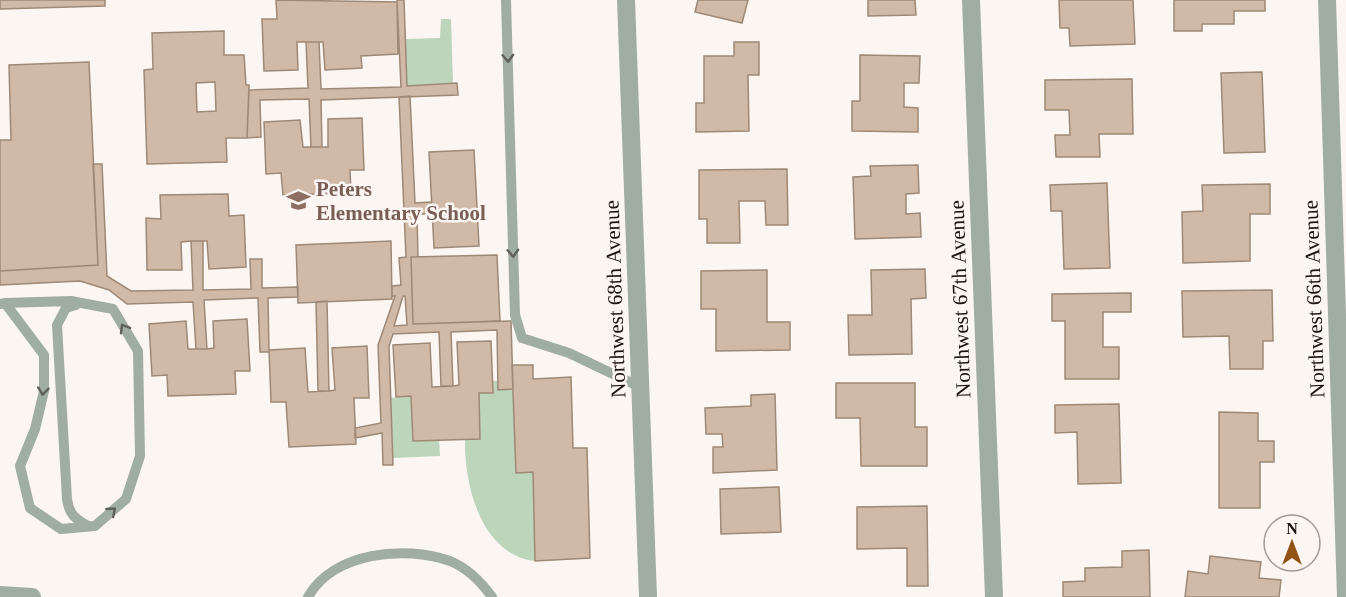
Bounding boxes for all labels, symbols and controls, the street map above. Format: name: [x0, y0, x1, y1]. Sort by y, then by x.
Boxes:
one-way arrow: [502, 54, 514, 63]
place label: Peters Elementary School: [316, 177, 486, 225]
school or university icon: Peters Elementary School: [285, 188, 311, 214]
street label: Northwest 68th Avenue: [600, 200, 630, 398]
street label: Northwest 67th Avenue: [945, 200, 975, 398]
street label: Northwest 66th Avenue: [1299, 200, 1329, 398]
one-way arrow: [507, 249, 520, 258]
one-way arrow: [120, 324, 132, 334]
one-way arrow: [37, 386, 49, 396]
one-way arrow: [105, 507, 116, 518]
north arrow: [1262, 513, 1322, 573]
text: N: [1286, 520, 1298, 537]

